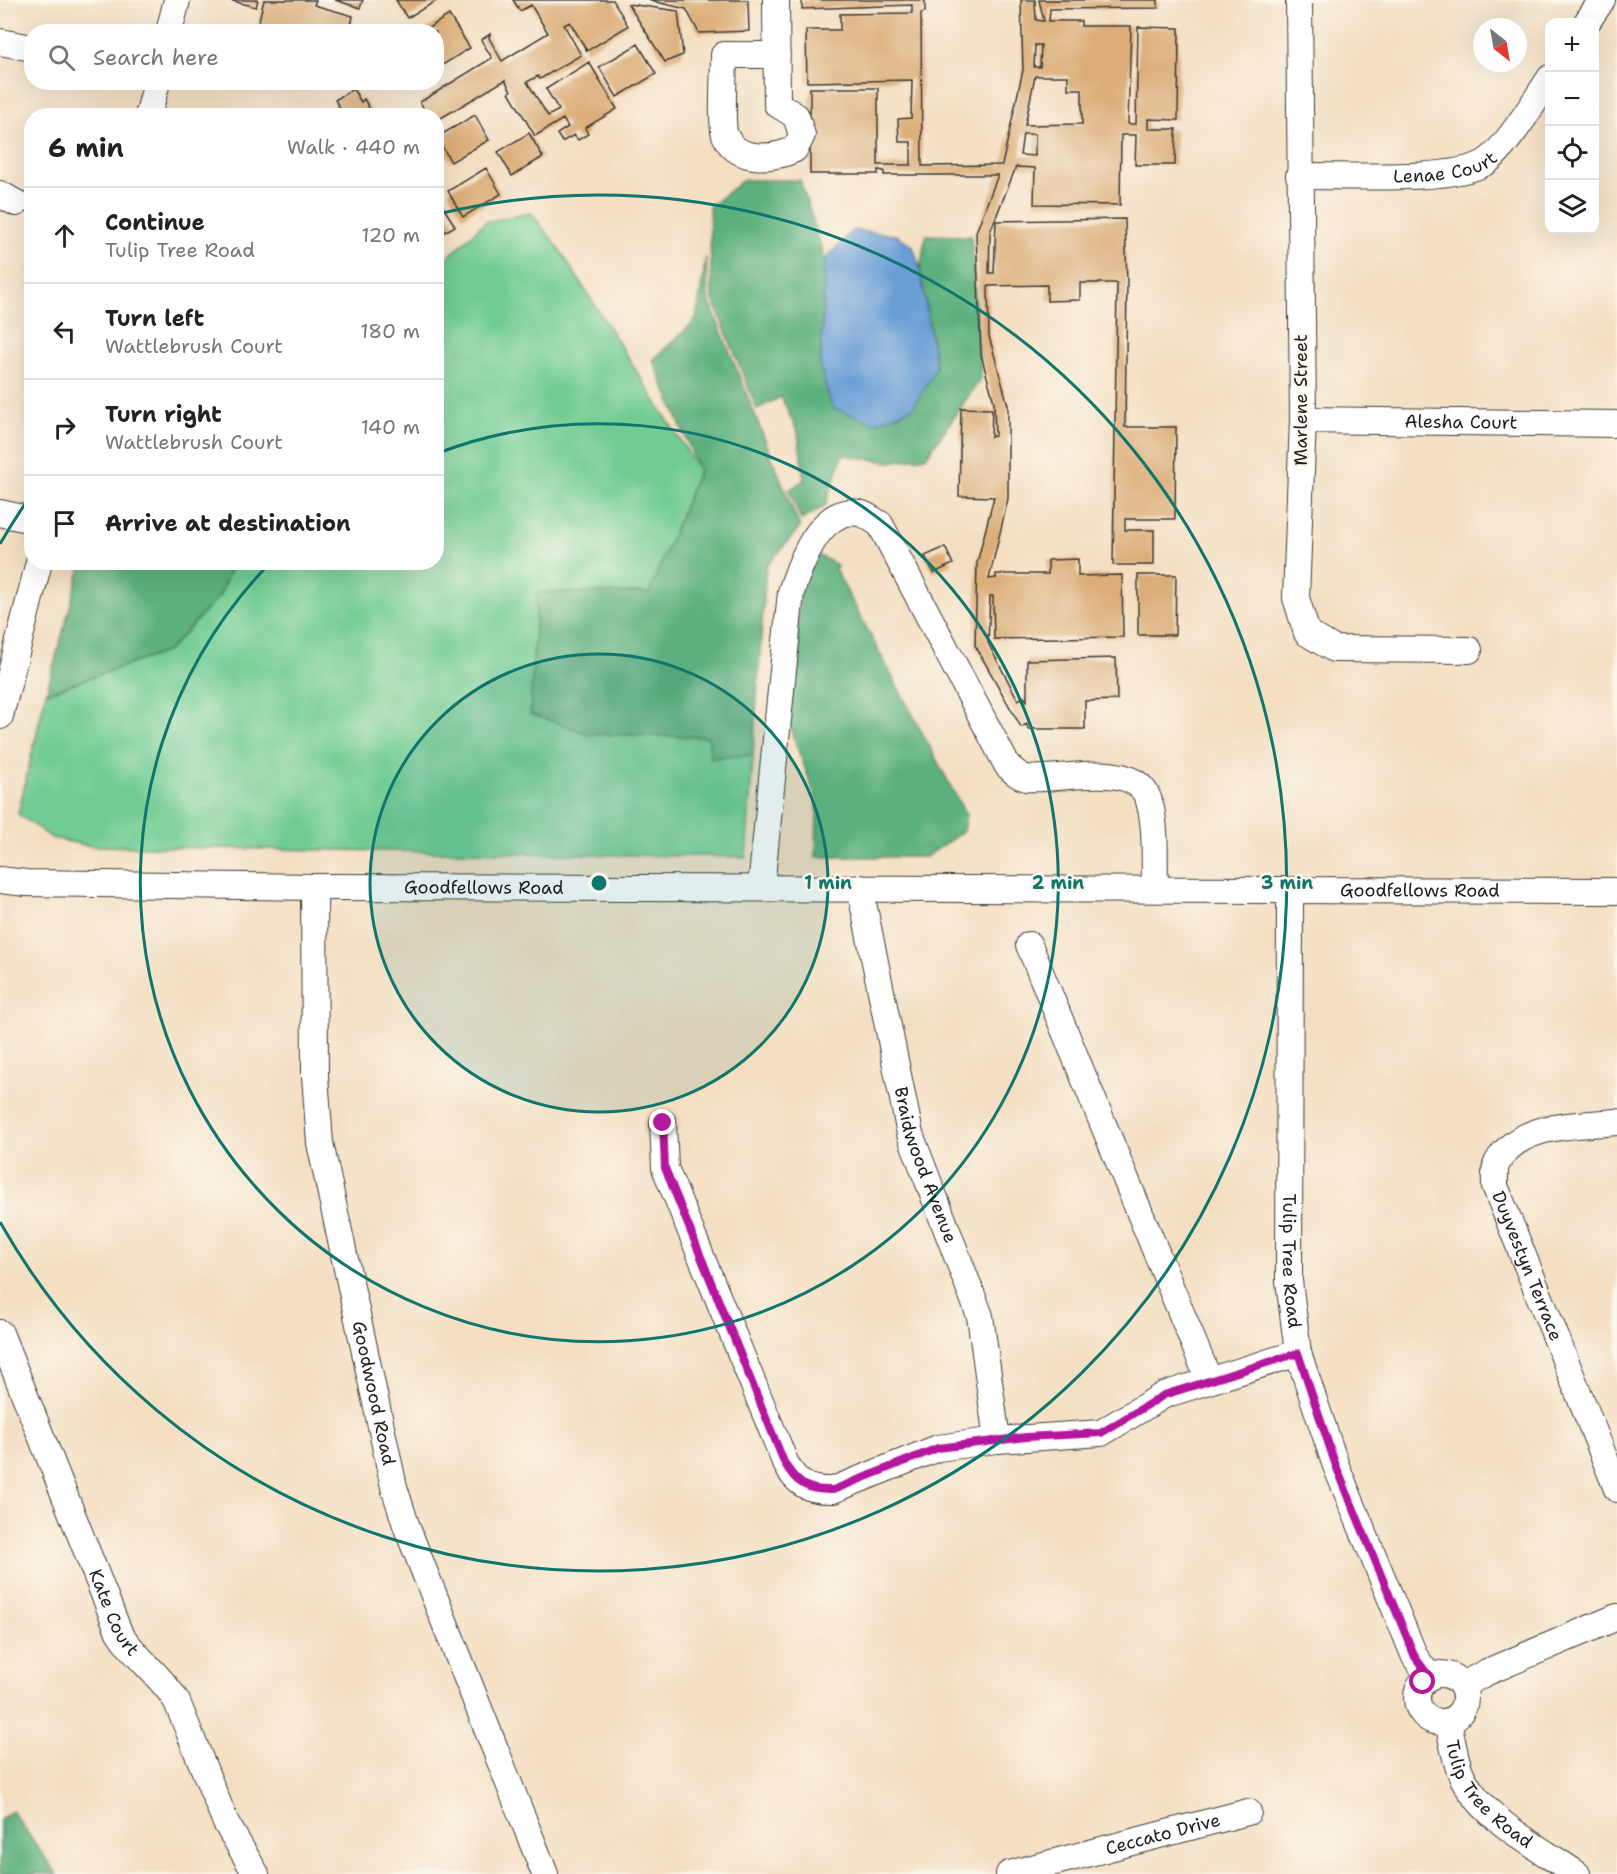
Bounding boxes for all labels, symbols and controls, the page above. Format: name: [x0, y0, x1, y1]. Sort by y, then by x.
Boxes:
north arrow: [1473, 18, 1527, 72]
map controls: [1545, 18, 1599, 234]
button: +: [1545, 18, 1599, 72]
search box: [24, 24, 444, 90]
icon: search: [45, 41, 78, 74]
text: Search here: [93, 43, 219, 72]
button: −: [1545, 72, 1599, 126]
button: locate: [1545, 126, 1599, 180]
text: 6 min: [48, 130, 124, 165]
text: Walk · 440 m: [287, 134, 420, 160]
street label: Lenae Court: [1393, 146, 1502, 189]
button: layers: [1545, 180, 1599, 234]
text: Continue: [105, 208, 205, 237]
icon: ahead: [48, 219, 81, 252]
text: 120 m: [361, 222, 420, 248]
text: Tulip Tree Road: [105, 237, 255, 263]
text: Turn left: [105, 304, 204, 333]
icon: left: [48, 315, 81, 348]
text: 180 m: [360, 318, 420, 344]
text: Wattlebrush Court: [105, 333, 283, 359]
street label: Marlene Street: [1289, 334, 1313, 466]
text: Turn right: [105, 400, 222, 429]
street label: Alesha Court: [1404, 409, 1518, 435]
icon: right: [48, 411, 81, 444]
text: 140 m: [361, 414, 420, 440]
text: Wattlebrush Court: [105, 429, 283, 455]
icon: arrive: [48, 507, 81, 540]
text: Arrive at destination: [105, 509, 351, 538]
text: 1 min: [804, 871, 852, 895]
text: 2 min: [1032, 871, 1084, 895]
text: 3 min: [1261, 871, 1313, 895]
centre of rings: [589, 873, 609, 893]
street label: Goodfellows Road: [404, 875, 564, 900]
street label: Goodfellows Road: [1340, 878, 1500, 903]
street label: Braidwood Avenue: [889, 1085, 963, 1246]
route end: [649, 1109, 675, 1135]
street label: Duyvestyn Terrace: [1486, 1187, 1568, 1344]
street label: Tulip Tree Road: [1277, 1193, 1307, 1330]
street label: Goodwood Road: [347, 1319, 401, 1467]
street label: Kate Court: [83, 1566, 145, 1661]
route start: [1409, 1668, 1435, 1694]
street label: Tulip Tree Road: [1440, 1738, 1537, 1854]
street label: Ceccato Drive: [1103, 1808, 1223, 1860]

